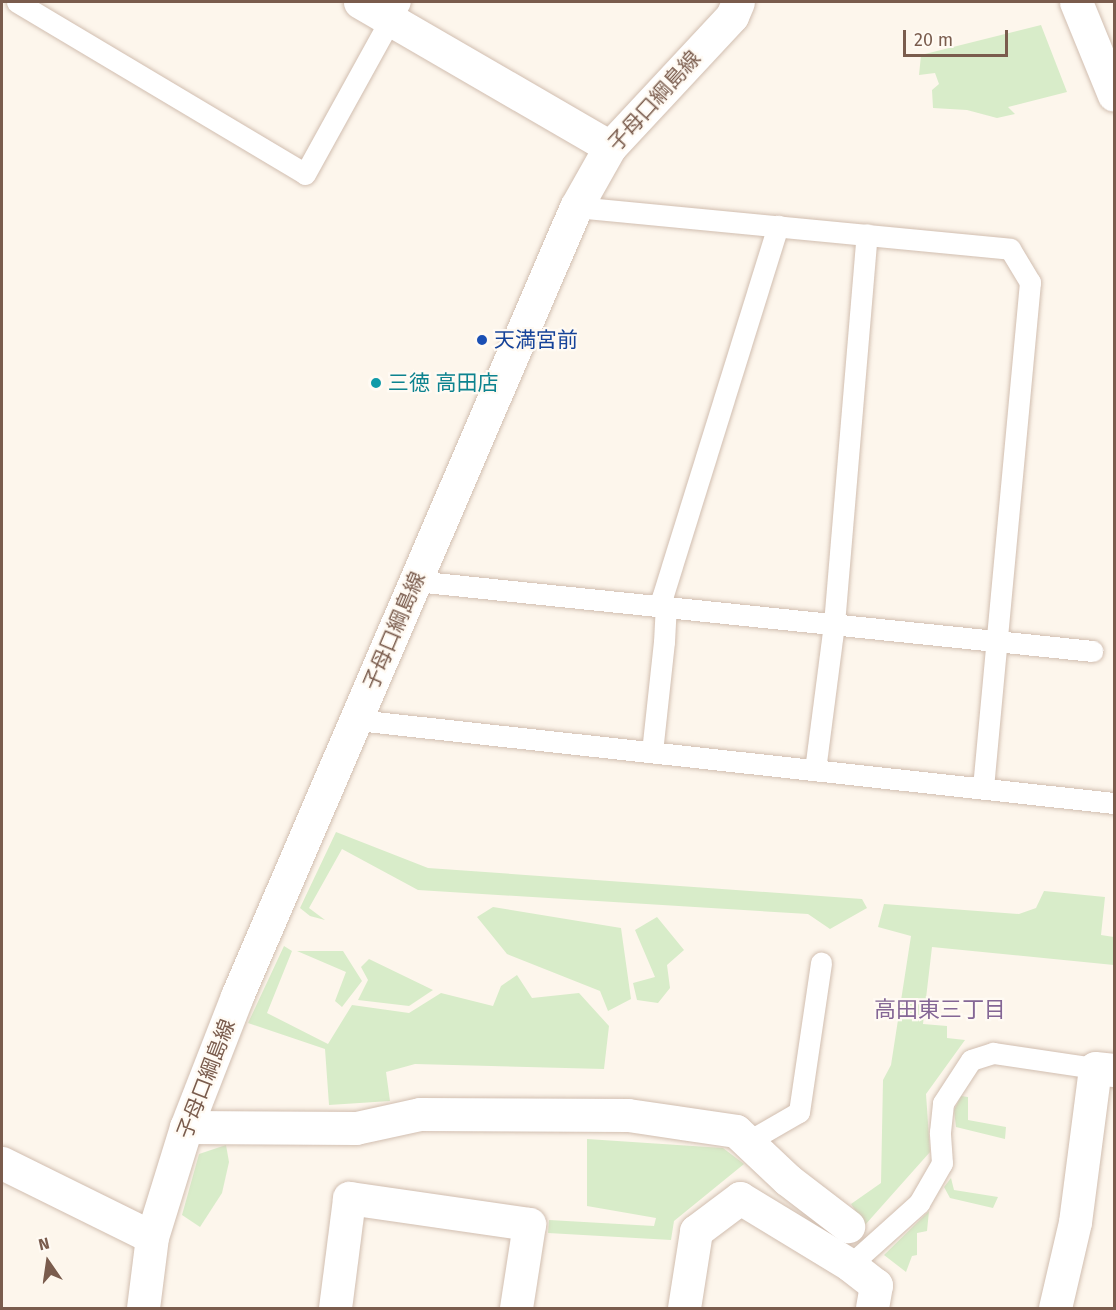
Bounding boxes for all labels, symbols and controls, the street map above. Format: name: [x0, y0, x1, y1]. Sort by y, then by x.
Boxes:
scale bar: [906, 18, 1011, 56]
text: 20 m: [914, 29, 953, 51]
street label: 子母口綱島線: [602, 46, 706, 156]
place label: 天満宮前: [494, 327, 578, 353]
marker: 天満宮前: [475, 333, 489, 347]
place label: 三徳 高田店: [388, 370, 499, 396]
marker: 三徳 高田店: [369, 376, 383, 390]
street label: 子母口綱島線: [358, 568, 430, 694]
district label: 高田東三丁目: [874, 997, 1006, 1023]
street label: 子母口綱島線: [172, 1016, 240, 1142]
north arrow: [18, 1232, 78, 1292]
text: N: [37, 1234, 51, 1254]

